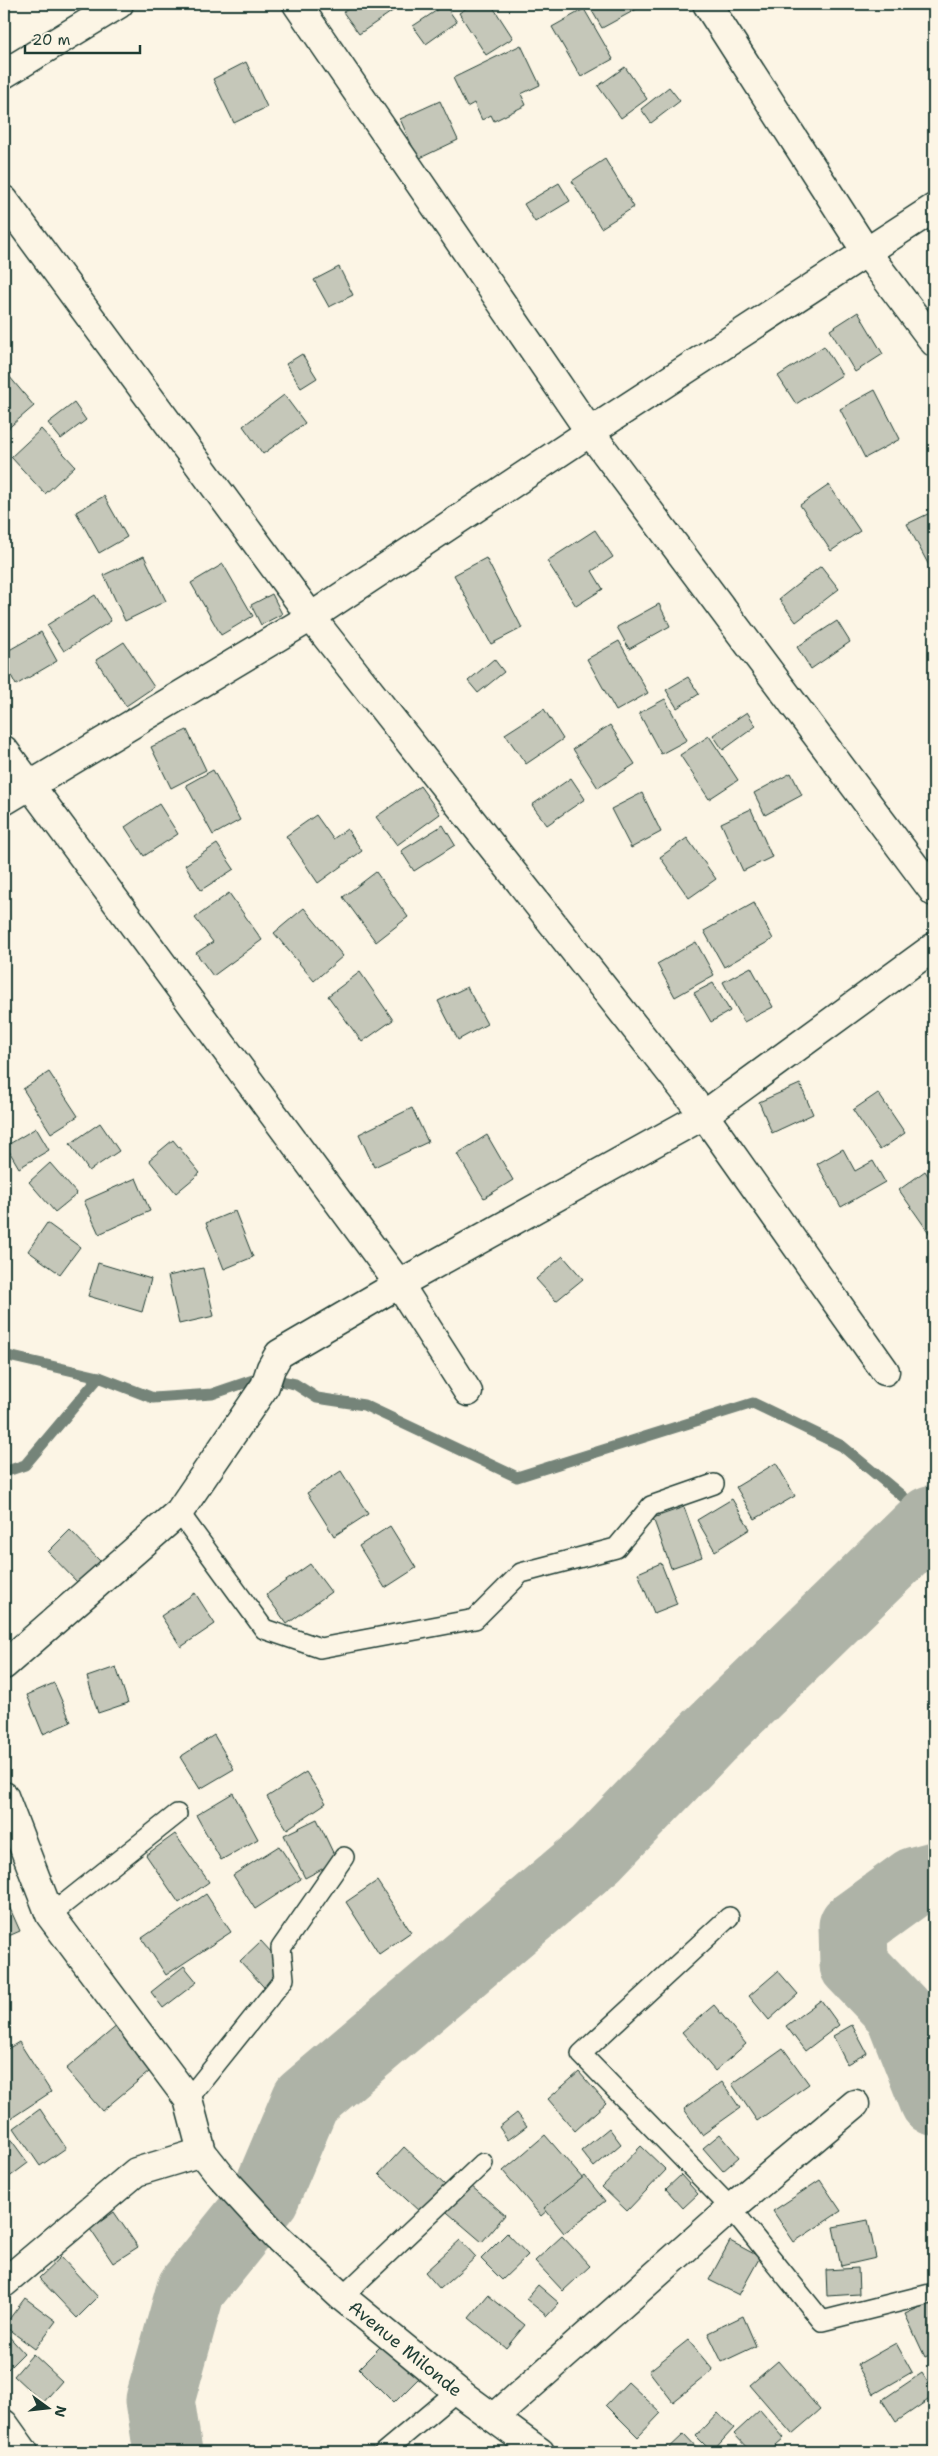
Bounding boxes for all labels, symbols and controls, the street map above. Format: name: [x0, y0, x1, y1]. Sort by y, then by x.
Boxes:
scale bar: [25, 22, 140, 54]
text: 20 m: [32, 30, 71, 50]
street label: Avenue Milonde: [343, 2295, 467, 2402]
north arrow: [22, 2384, 72, 2434]
text: N: [50, 2404, 71, 2419]

